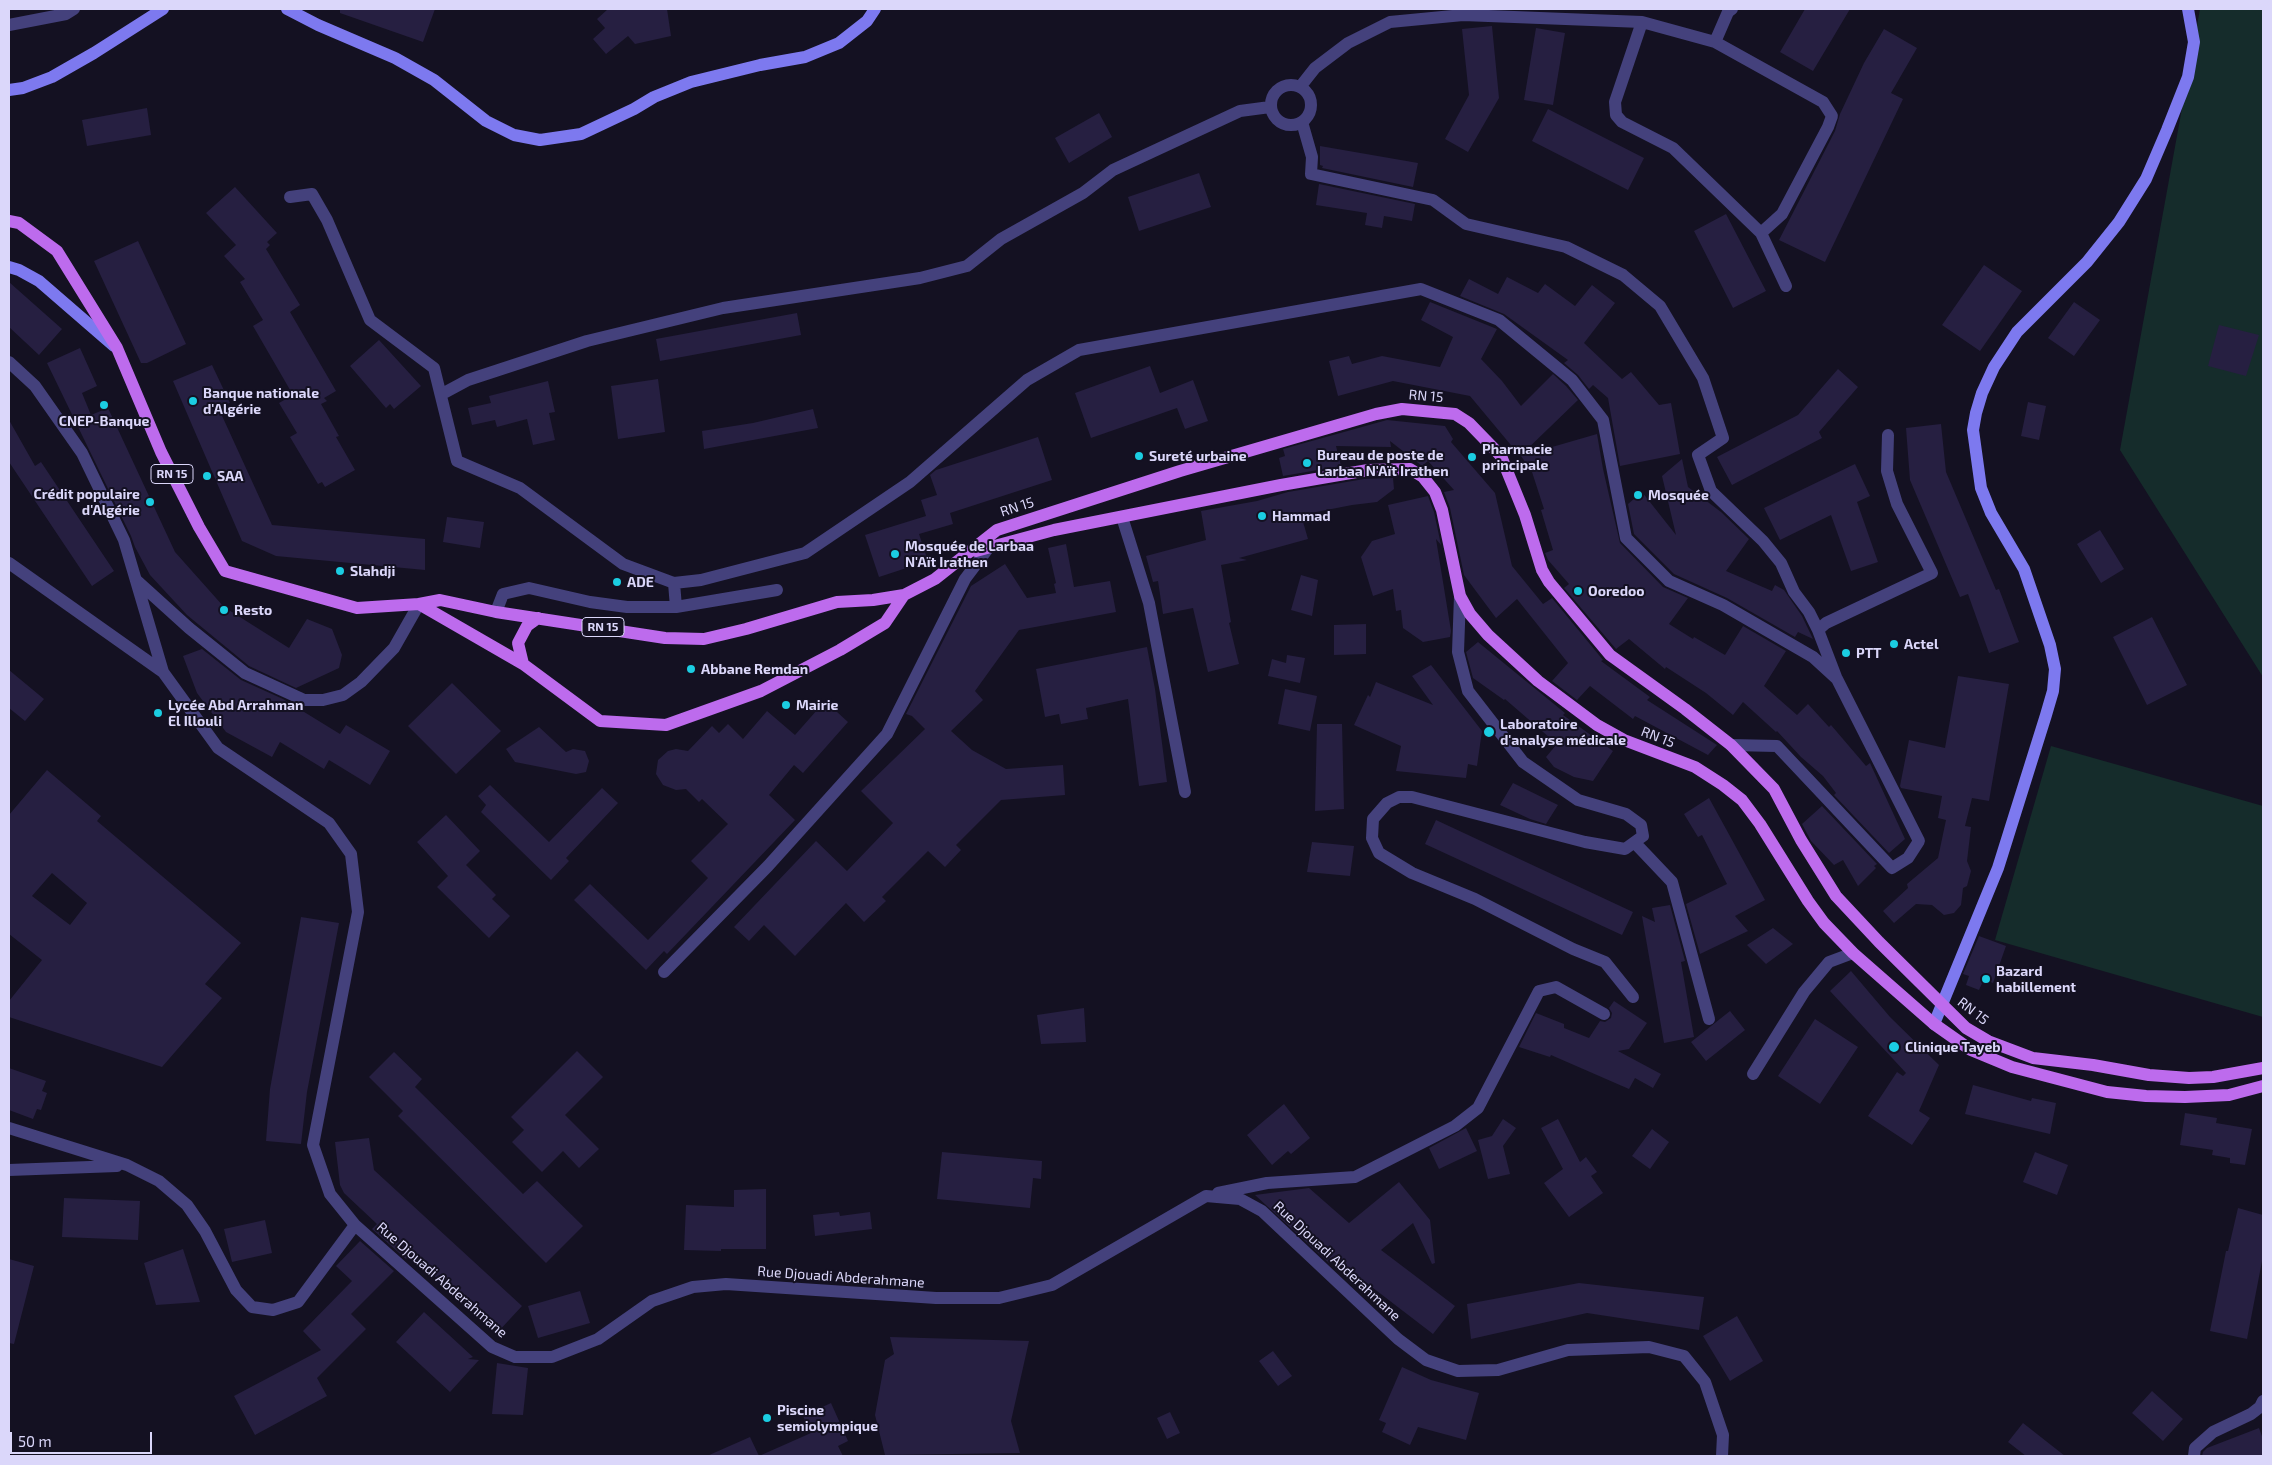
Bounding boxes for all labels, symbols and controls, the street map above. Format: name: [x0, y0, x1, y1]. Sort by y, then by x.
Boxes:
place label: Banque nationale d'Algérie: [203, 385, 319, 418]
street label: RN 15: [1408, 386, 1444, 406]
marker: Banque nationale d'Algérie: [187, 395, 199, 407]
marker: CNEP-Banque: [98, 399, 110, 411]
place label: CNEP-Banque: [59, 413, 149, 429]
place label: Pharmacie principale: [1482, 441, 1552, 474]
place label: Bureau de poste de Larbaa N'Aït Irathen: [1317, 447, 1449, 480]
place label: Sureté urbaine: [1149, 448, 1247, 464]
marker: Sureté urbaine: [1133, 450, 1145, 462]
marker: Pharmacie principale: [1466, 451, 1478, 463]
marker: Bureau de poste de Larbaa N'Aït Irathen: [1301, 457, 1313, 469]
road number: RN 15: [151, 464, 193, 484]
place label: SAA: [217, 468, 243, 484]
marker: SAA: [201, 470, 213, 482]
place label: Crédit populaire d'Algérie: [33, 486, 140, 518]
place label: Mosquée: [1648, 487, 1709, 503]
marker: Mosquée: [1632, 489, 1644, 501]
street label: RN 15: [998, 494, 1036, 520]
marker: Crédit populaire d'Algérie: [144, 496, 156, 508]
place label: Hammad: [1272, 508, 1331, 524]
marker: Hammad: [1256, 510, 1268, 522]
place label: Mosquée de Larbaa N'Aït Irathen: [905, 538, 1034, 570]
marker: Mosquée de Larbaa N'Aït Irathen: [889, 548, 901, 560]
place label: Slahdji: [350, 563, 395, 579]
marker: Slahdji: [334, 565, 346, 577]
place label: ADE: [627, 574, 654, 590]
marker: ADE: [611, 576, 623, 588]
place label: Ooredoo: [1588, 583, 1645, 599]
marker: Ooredoo: [1572, 585, 1584, 597]
place label: Resto: [234, 602, 272, 618]
marker: Resto: [218, 604, 230, 616]
road number: RN 15: [582, 618, 624, 636]
place label: Actel: [1904, 636, 1938, 652]
marker: Actel: [1888, 638, 1900, 650]
place label: PTT: [1856, 645, 1882, 661]
marker: PTT: [1840, 647, 1852, 659]
place label: Abbane Remdan: [701, 661, 808, 677]
marker: Abbane Remdan: [685, 663, 697, 675]
place label: Lycée Abd Arrahman El Illouli: [168, 697, 303, 730]
place label: Mairie: [796, 697, 838, 713]
marker: Mairie: [780, 699, 792, 711]
marker: Lycée Abd Arrahman El Illouli: [152, 707, 164, 719]
place label: Laboratoire d'analyse médicale: [1500, 716, 1626, 749]
street label: RN 15: [1639, 723, 1677, 751]
marker: Laboratoire d'analyse médicale: [1482, 725, 1496, 739]
place label: Bazard habillement: [1996, 963, 2076, 996]
marker: Bazard habillement: [1980, 973, 1992, 985]
street label: RN 15: [1954, 994, 1992, 1028]
place label: Clinique Tayeb: [1905, 1039, 2001, 1055]
marker: Clinique Tayeb: [1887, 1040, 1901, 1054]
street label: Rue Djouadi Abderahmane: [1270, 1198, 1404, 1324]
street label: Rue Djouadi Abderahmane: [373, 1219, 511, 1341]
street label: Rue Djouadi Abderahmane: [757, 1263, 925, 1291]
place label: Piscine semiolympique: [777, 1402, 878, 1434]
marker: Piscine semiolympique: [761, 1412, 773, 1424]
scale bar: [12, 1422, 155, 1454]
text: 50 m: [18, 1432, 52, 1450]

